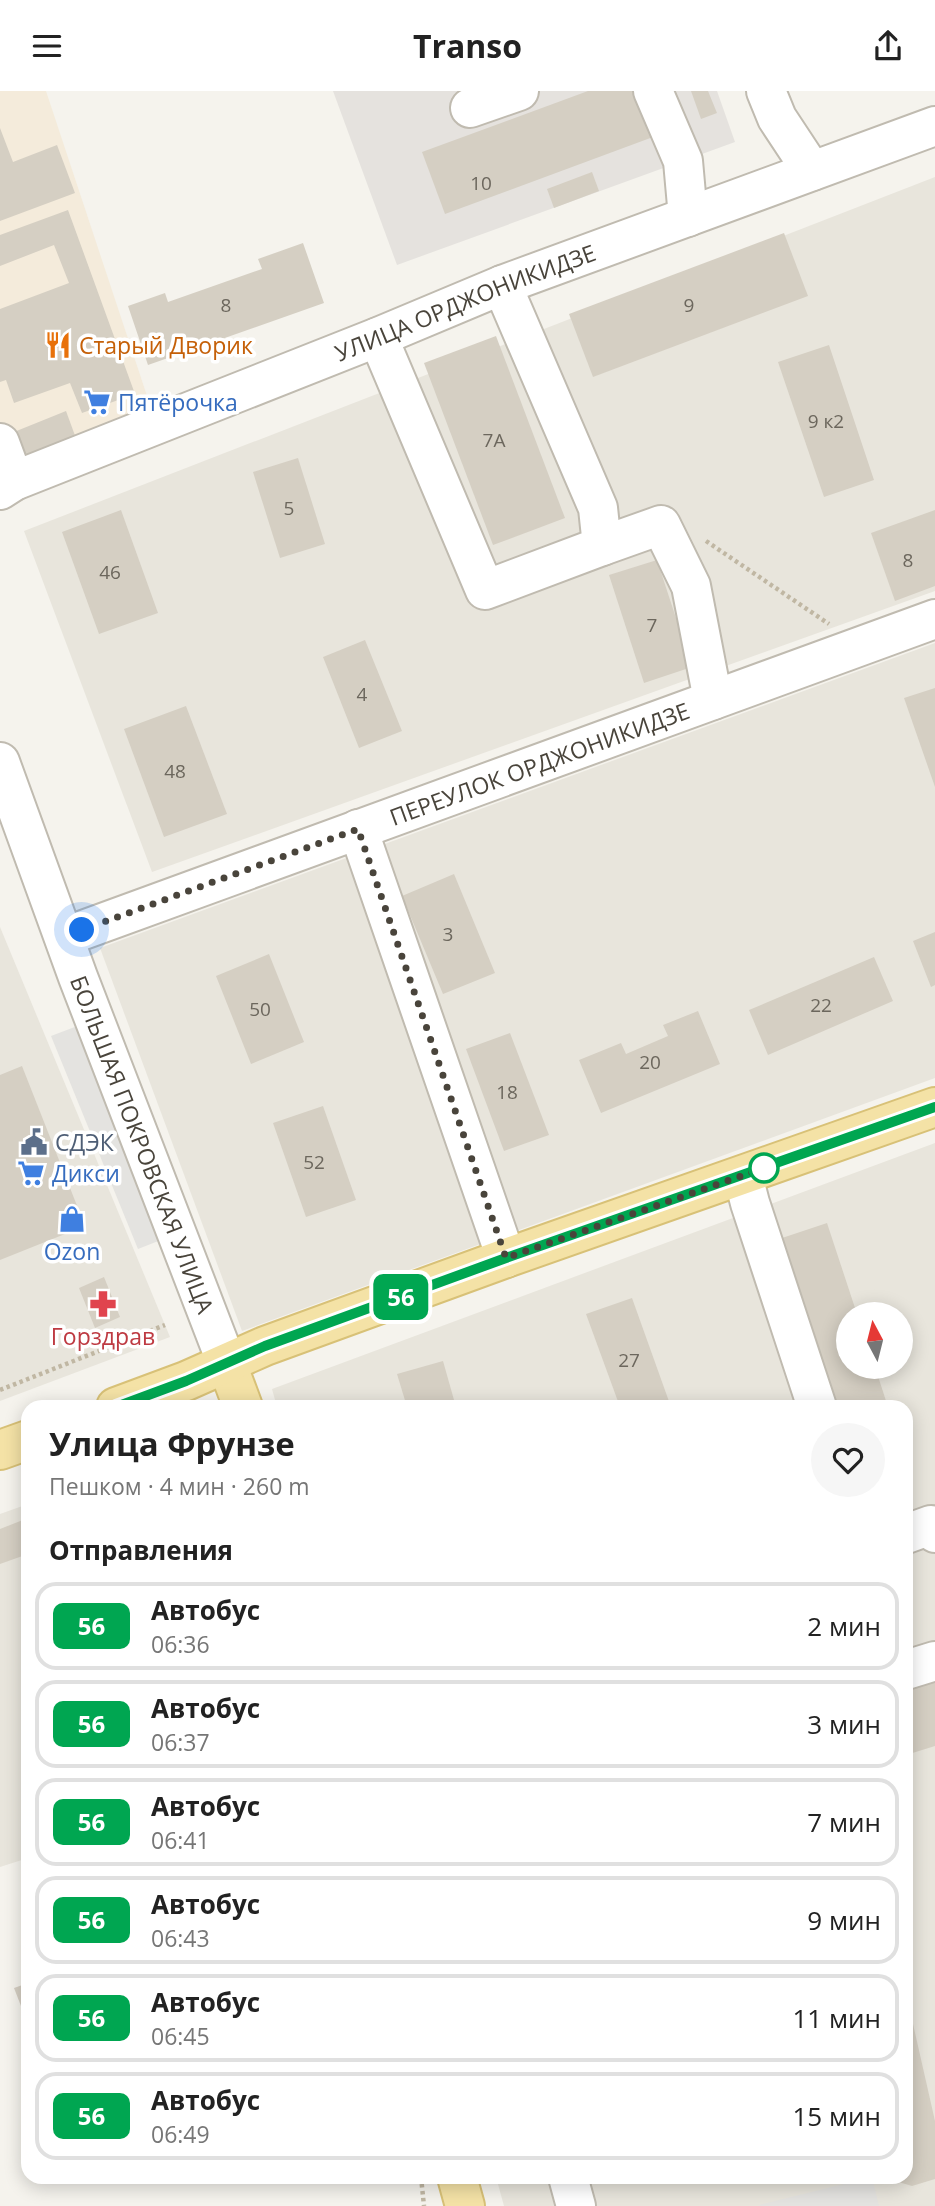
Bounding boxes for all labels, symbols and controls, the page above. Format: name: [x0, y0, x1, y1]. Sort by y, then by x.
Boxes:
text: Transo: [413, 24, 522, 67]
icon: menu: [28, 27, 66, 65]
icon: share: [869, 27, 907, 65]
house number: 10: [470, 170, 492, 196]
street label: УЛИЦА ОРДЖОНИКИДЗЕ: [330, 236, 600, 368]
house number: 8: [221, 292, 231, 318]
house number: 9: [684, 292, 694, 318]
place label: Старый Дворик: [79, 329, 253, 361]
restaurant icon: Старый Дворик: [43, 330, 73, 360]
place label: Пятёрочка: [118, 386, 238, 418]
supermarket icon: Пятёрочка: [82, 387, 112, 417]
house number: 9 к2: [808, 408, 844, 434]
house number: 7А: [483, 427, 505, 453]
house number: 5: [284, 495, 294, 521]
house number: 8: [903, 547, 913, 573]
house number: 46: [99, 559, 121, 585]
house number: 7: [647, 612, 657, 638]
house number: 4: [357, 681, 368, 707]
street label: ПЕРЕУЛОК ОРДЖОНИКИДЗЕ: [385, 694, 694, 833]
house number: 48: [164, 758, 186, 784]
your location: [64, 912, 99, 947]
house number: 3: [443, 921, 453, 947]
street label: БОЛЬШАЯ ПОКРОВСКАЯ УЛИЦА: [63, 971, 222, 1318]
house number: 22: [810, 992, 832, 1018]
house number: 50: [249, 996, 271, 1022]
house number: 20: [639, 1049, 661, 1075]
house number: 18: [496, 1079, 518, 1105]
place label: СДЭК: [55, 1126, 115, 1158]
public building icon: СДЭК: [19, 1127, 49, 1157]
house number: 52: [303, 1149, 325, 1175]
unlabelled marker: [749, 1153, 779, 1183]
place label: Дикси: [52, 1157, 120, 1189]
supermarket icon: Дикси: [16, 1158, 46, 1188]
shop icon: Ozon: [57, 1204, 87, 1234]
place label: Ozon: [44, 1235, 100, 1267]
line badge: 56: [370, 1274, 432, 1320]
text: 56: [387, 1280, 415, 1313]
pharmacy icon: Горздрав: [88, 1289, 118, 1319]
north arrow: [836, 1302, 914, 1379]
map controls: [836, 1302, 913, 1379]
place label: Горздрав: [51, 1320, 155, 1352]
house number: 27: [618, 1347, 640, 1373]
text: Улица Фрунзе: [49, 1421, 295, 1466]
button: heart: [811, 1423, 885, 1497]
text: Пешком · 4 мин · 260 m: [49, 1470, 310, 1502]
text: Отправления: [49, 1532, 233, 1568]
text: Автобус: [151, 1592, 260, 1628]
text: 2 мин: [807, 1608, 881, 1644]
text: 56: [78, 1609, 105, 1642]
text: 06:36: [151, 1628, 210, 1660]
text: Автобус: [151, 1690, 260, 1726]
text: 3 мин: [807, 1706, 881, 1742]
text: 56: [78, 1707, 105, 1740]
text: 06:37: [151, 1726, 210, 1758]
text: Автобус: [151, 1788, 260, 1824]
text: 7 мин: [807, 1804, 881, 1840]
text: 56: [78, 1805, 105, 1838]
text: 06:41: [151, 1824, 210, 1856]
text: Автобус: [151, 1886, 260, 1922]
text: 9 мин: [807, 1902, 881, 1938]
text: 56: [78, 1903, 105, 1936]
text: 06:43: [151, 1922, 210, 1954]
text: Автобус: [151, 1984, 260, 2020]
text: 11 мин: [792, 2000, 881, 2036]
text: 56: [78, 2001, 105, 2034]
text: 06:45: [151, 2020, 210, 2052]
text: Автобус: [151, 2082, 260, 2118]
text: 15 мин: [792, 2098, 881, 2134]
text: 56: [78, 2099, 105, 2132]
text: 06:49: [151, 2118, 210, 2150]

